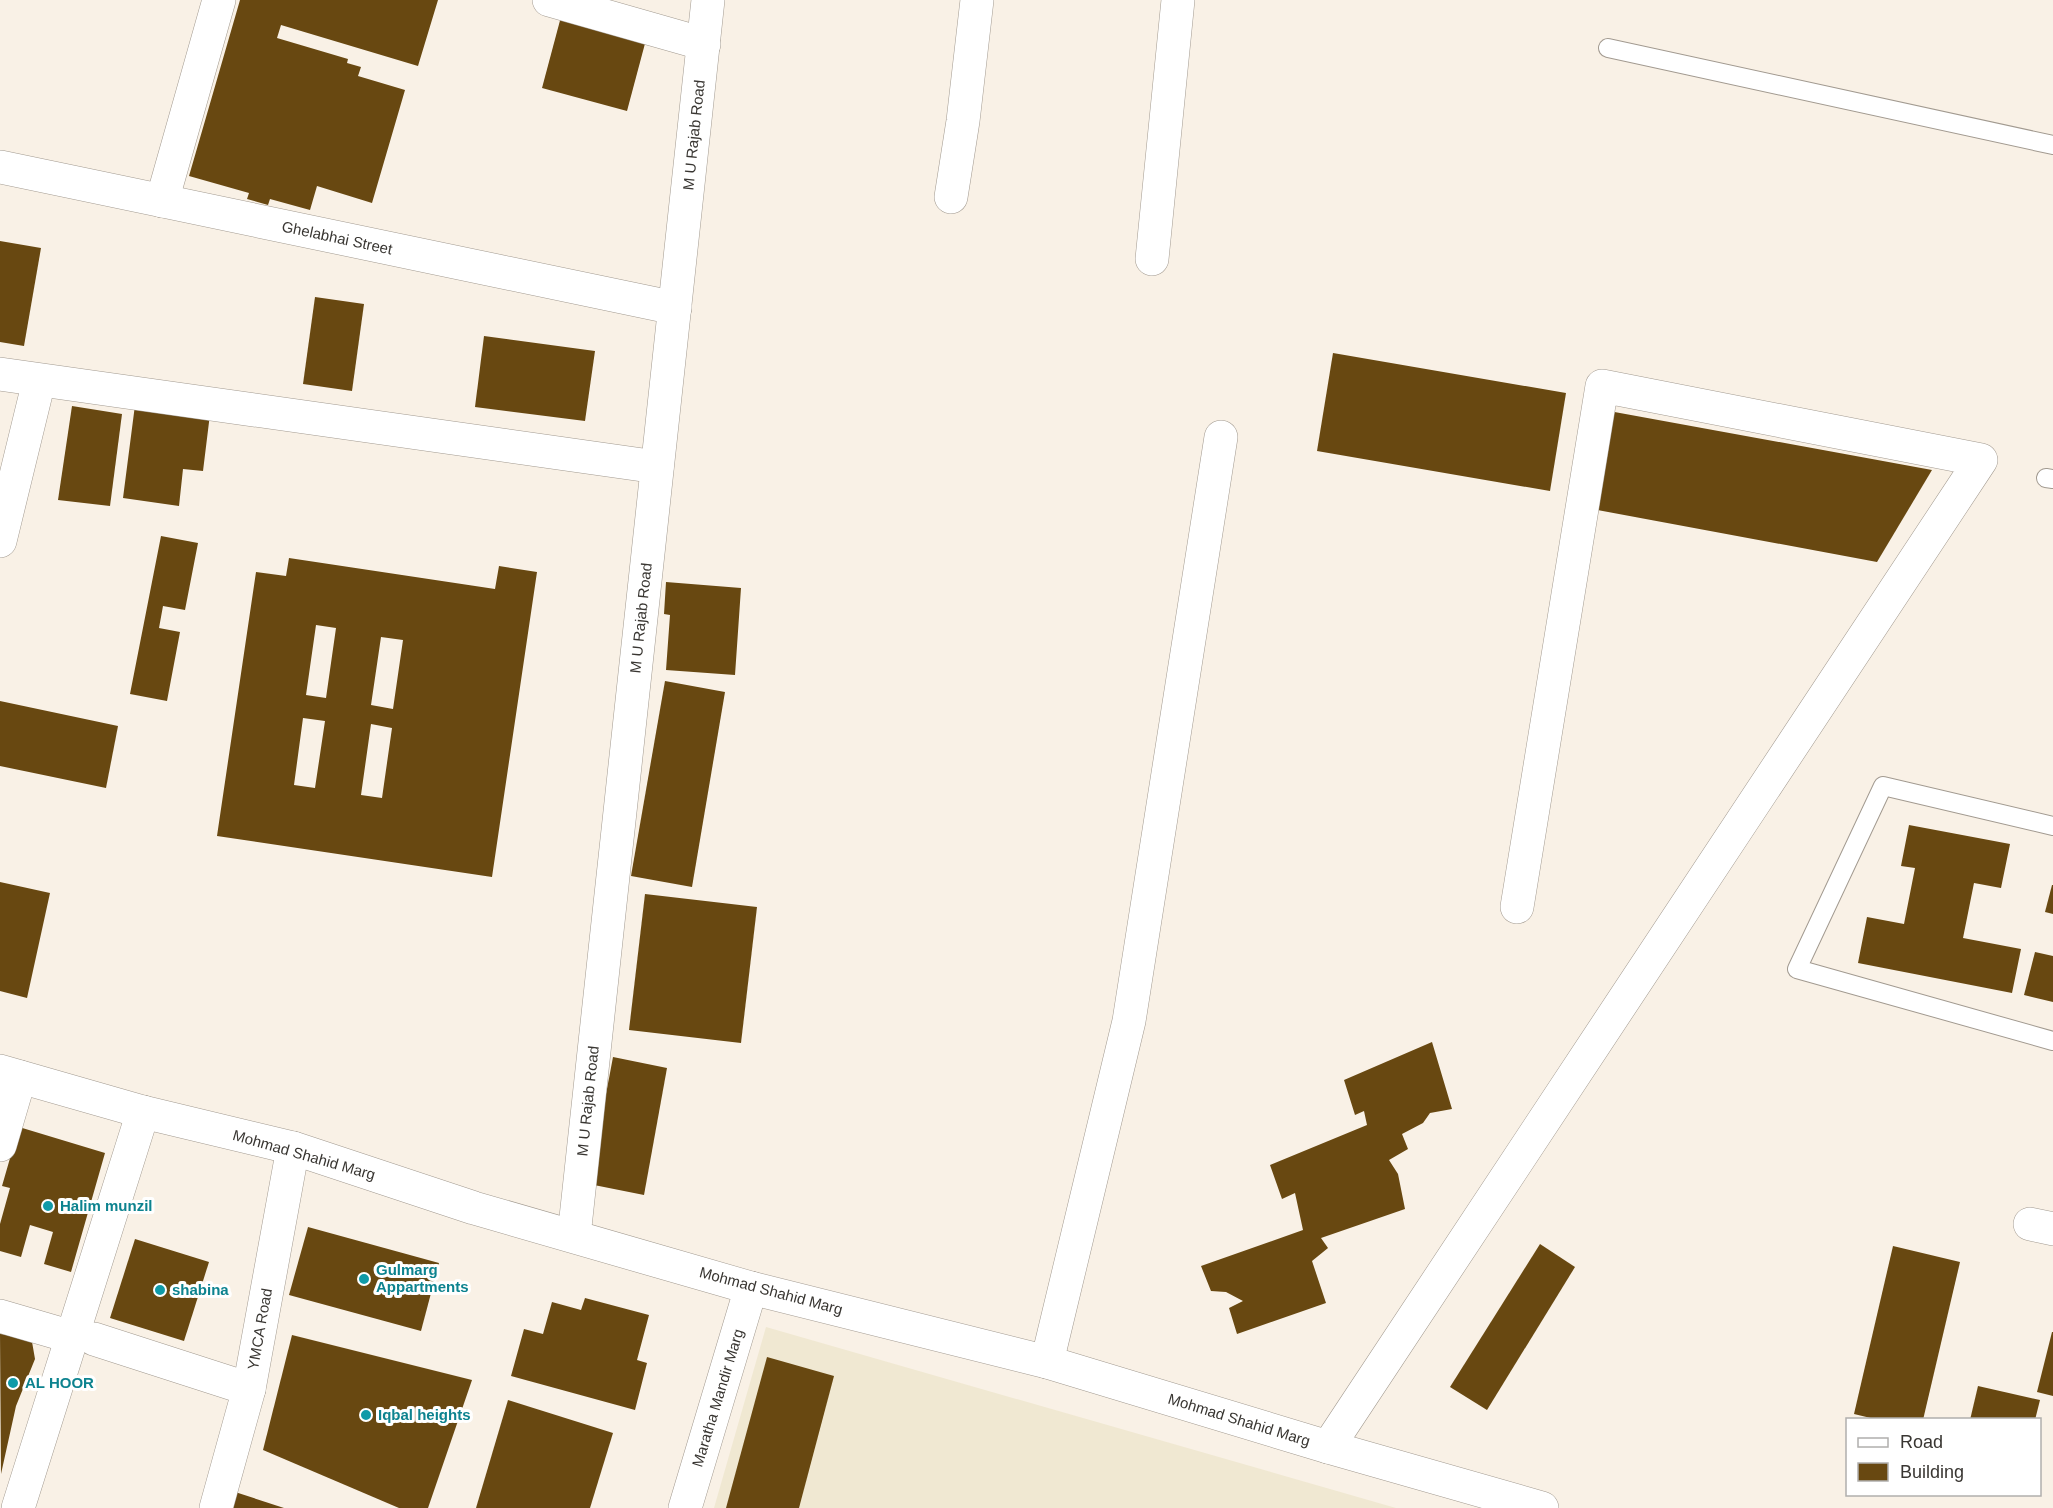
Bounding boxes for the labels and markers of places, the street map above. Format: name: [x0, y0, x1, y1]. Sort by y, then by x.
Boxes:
place label: Halim munzil: [60, 1197, 153, 1214]
marker: Halim munzil: [41, 1199, 55, 1213]
place label: Gulmarg Appartments: [376, 1261, 469, 1295]
marker: Gulmarg Appartments: [357, 1272, 371, 1286]
place label: shabina: [172, 1281, 229, 1298]
marker: shabina: [153, 1283, 167, 1297]
place label: AL HOOR: [25, 1374, 94, 1391]
marker: AL HOOR: [6, 1376, 20, 1390]
place label: Iqbal heights: [378, 1406, 471, 1423]
marker: Iqbal heights: [359, 1408, 373, 1422]

